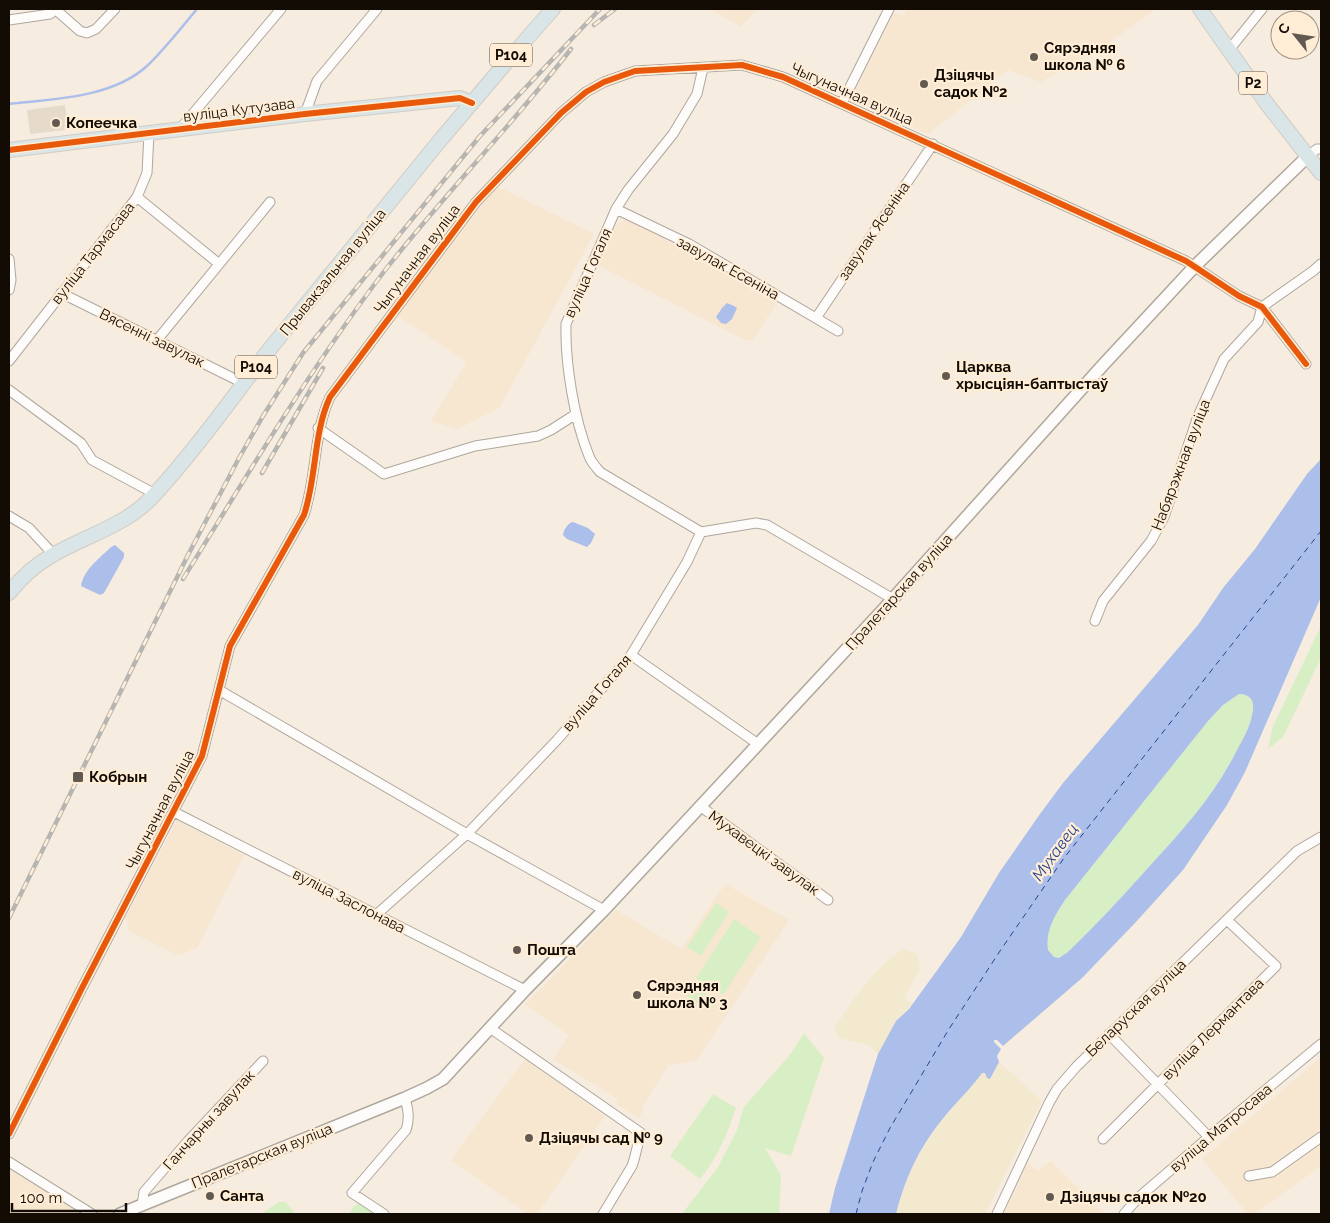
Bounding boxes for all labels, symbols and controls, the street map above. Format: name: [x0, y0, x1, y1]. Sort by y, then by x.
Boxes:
north arrow: [1270, 10, 1320, 60]
text: С: [1274, 20, 1293, 37]
place label: Сярэдняя школа № 6: [1044, 39, 1125, 74]
road number: Р104: [490, 44, 532, 66]
marker: Сярэдняя школа № 6: [1028, 51, 1040, 63]
street label: Чыгуначная вуліца: [788, 59, 916, 129]
place label: Дзіцячы садок №2: [934, 66, 1008, 101]
road number: Р2: [1239, 72, 1267, 95]
marker: Дзіцячы садок №2: [918, 78, 930, 90]
street label: вуліца Кутузава: [182, 94, 296, 126]
place label: Копеечка: [66, 114, 137, 132]
marker: Копеечка: [50, 117, 62, 129]
street label: завулак Ясеніна: [834, 178, 914, 284]
street label: вуліца Тармасава: [48, 198, 138, 308]
street label: Чыгуначная вуліца: [370, 201, 464, 317]
street label: Прывакзальная вуліца: [276, 205, 390, 339]
street label: вуліца Гогаля: [560, 226, 616, 320]
street label: завулак Есеніна: [674, 232, 782, 304]
street label: Вясенні завулак: [96, 305, 208, 371]
road number: Р104: [235, 356, 277, 378]
place label: Царква хрысціян-баптыстаў: [956, 358, 1109, 393]
marker: Царква хрысціян-баптыстаў: [940, 370, 952, 382]
street label: Набярэжная вуліца: [1148, 397, 1214, 533]
street label: Пралетарская вуліца: [842, 530, 956, 654]
street label: вуліца Гогаля: [559, 651, 635, 735]
street label: Чыгуначная вуліца: [122, 747, 198, 873]
place label: Кобрын: [89, 768, 147, 786]
marker: Кобрын: [71, 770, 85, 784]
street label: Мухавецкі завулак: [705, 807, 823, 900]
water label: Мухавец: [1028, 820, 1082, 884]
street label: вуліца Заслонава: [290, 865, 408, 937]
place label: Пошта: [527, 941, 576, 959]
marker: Пошта: [511, 944, 523, 956]
street label: Беларуская вуліца: [1082, 955, 1190, 1061]
street label: вуліца Лермантава: [1158, 974, 1268, 1084]
place label: Сярэдняя школа № 3: [647, 977, 728, 1012]
marker: Сярэдняя школа № 3: [631, 989, 643, 1001]
street label: Ганчарны завулак: [159, 1066, 259, 1174]
street label: вуліца Матросава: [1166, 1080, 1276, 1176]
street label: Пралетарская вуліца: [189, 1119, 335, 1193]
place label: Дзіцячы сад № 9: [539, 1129, 663, 1147]
marker: Дзіцячы сад № 9: [523, 1132, 535, 1144]
scale bar: [12, 1180, 126, 1212]
place label: Санта: [220, 1187, 264, 1205]
place label: Дзіцячы садок №20: [1060, 1188, 1207, 1206]
text: 100 m: [20, 1189, 62, 1207]
marker: Санта: [204, 1190, 216, 1202]
marker: Дзіцячы садок №20: [1044, 1191, 1056, 1203]

